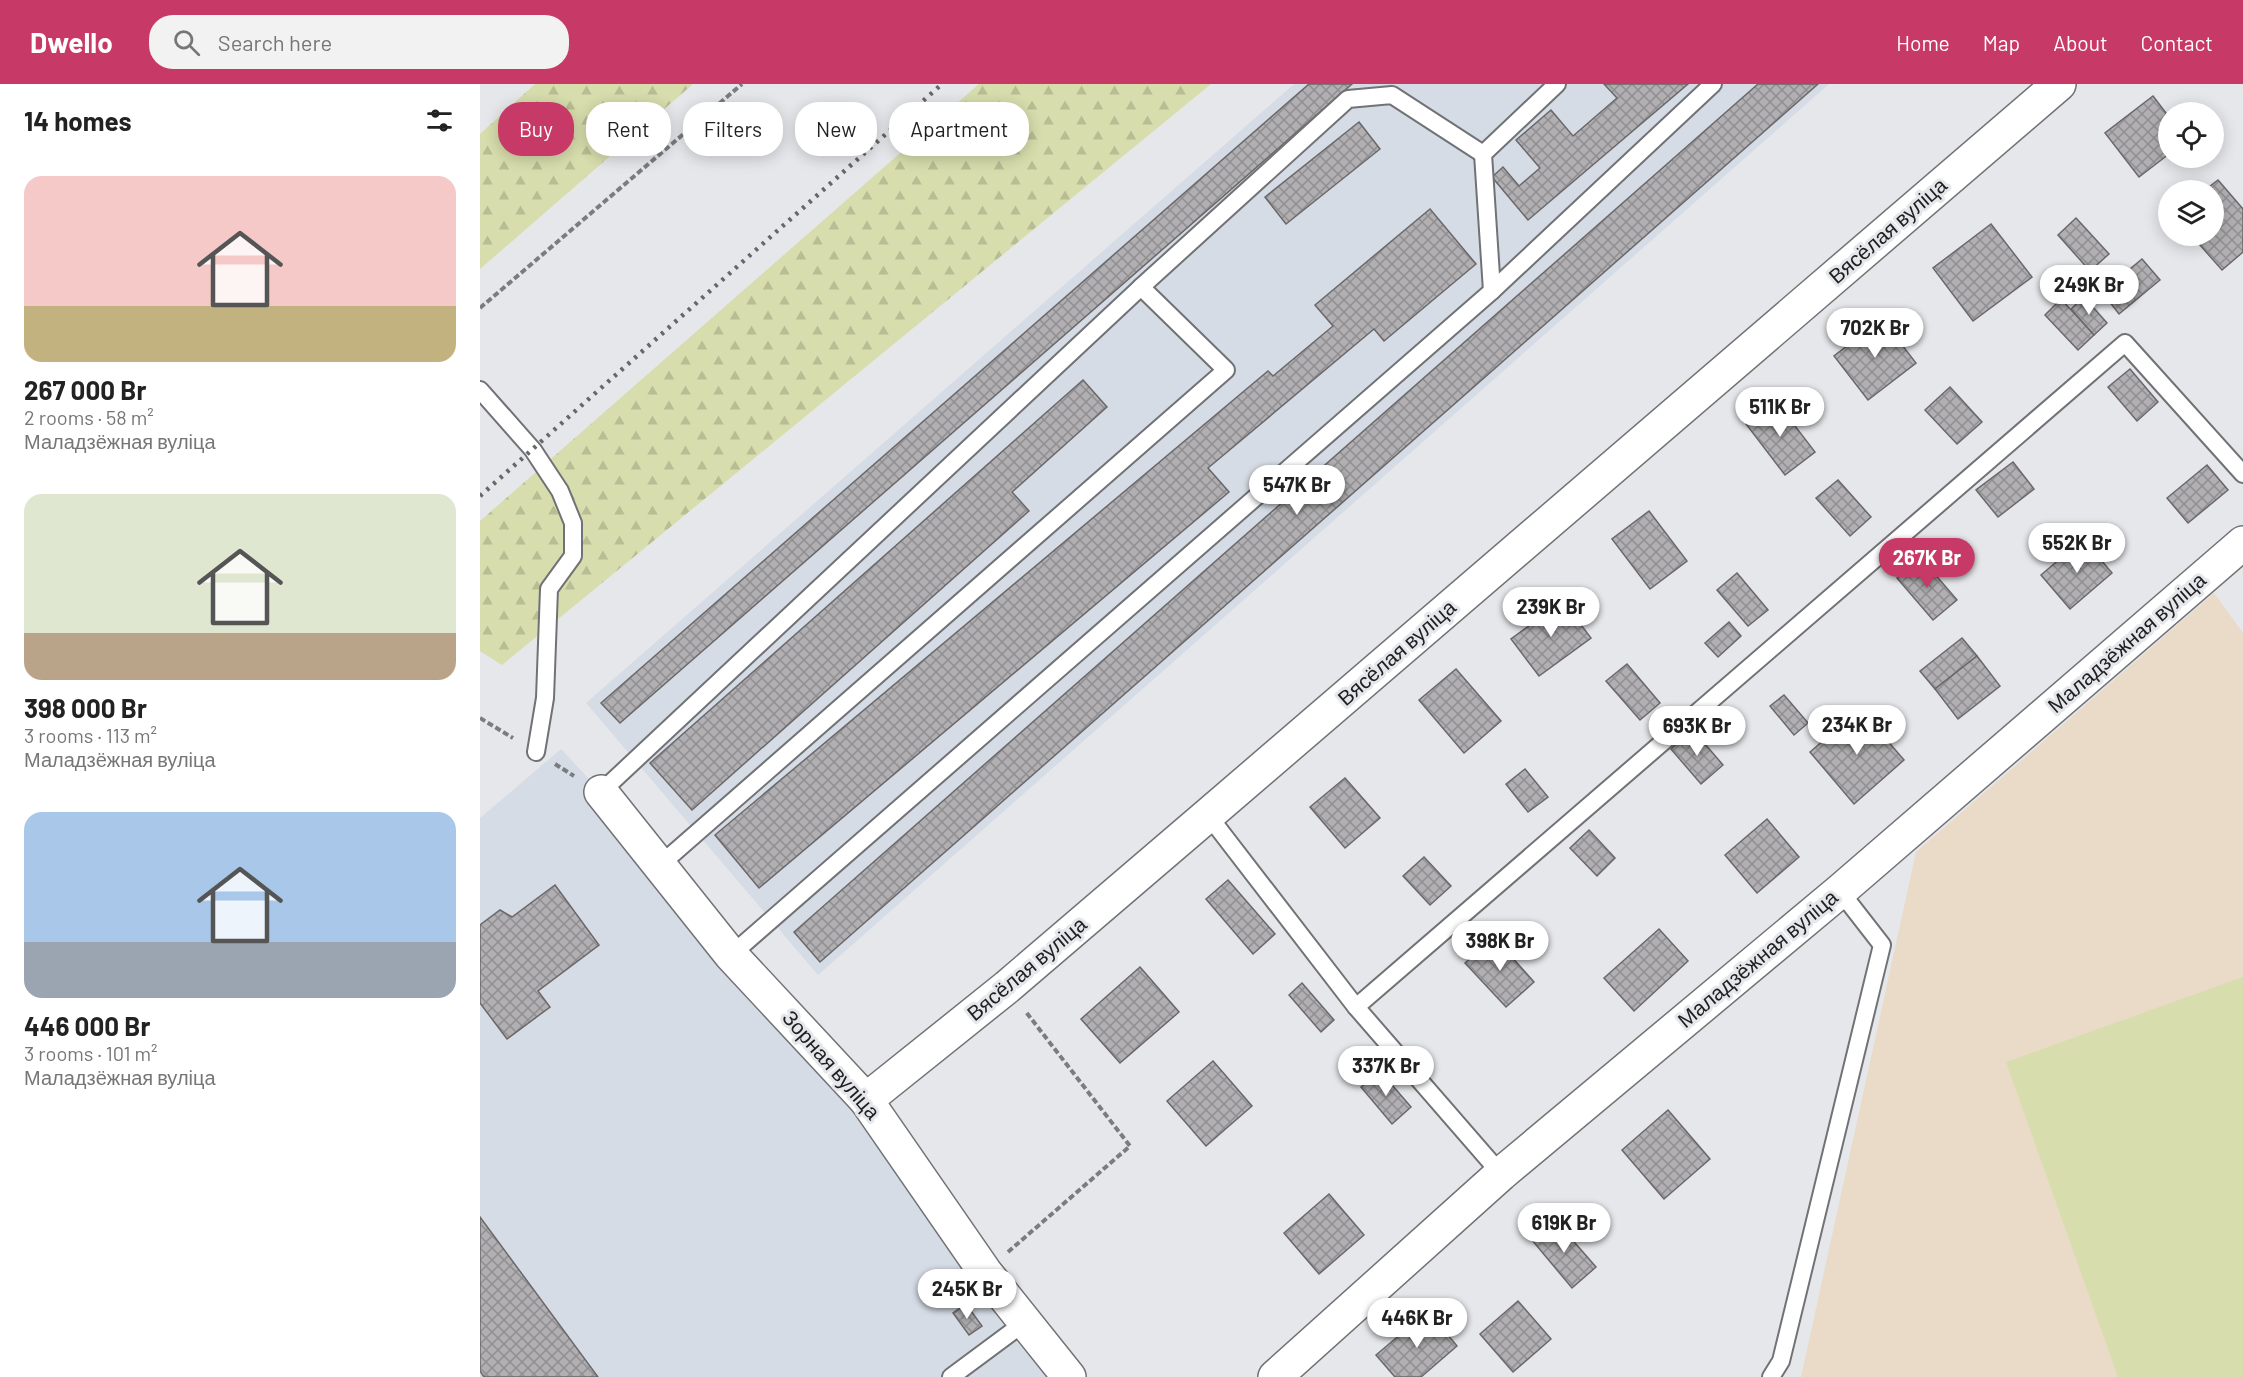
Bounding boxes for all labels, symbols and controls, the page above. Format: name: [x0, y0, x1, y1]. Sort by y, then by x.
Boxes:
search box: [149, 15, 569, 69]
text: Dwello: [30, 25, 113, 59]
icon: search: [170, 26, 203, 59]
text: Search here: [218, 29, 332, 55]
text: Home: [1896, 30, 1950, 55]
text: Map: [1983, 30, 2020, 55]
text: About: [2053, 30, 2108, 55]
text: Contact: [2141, 30, 2213, 55]
chip: Buy: [498, 102, 574, 156]
chip: Rent: [586, 102, 671, 156]
chip: Filters: [683, 102, 783, 156]
chip: New: [795, 102, 877, 156]
chip: Apartment: [889, 102, 1029, 156]
map controls: [2158, 102, 2224, 246]
button: locate: [2158, 102, 2224, 168]
icon: filters: [423, 104, 456, 137]
text: 14 homes: [24, 105, 131, 136]
street label: Вясёлая вуліца: [1823, 172, 1951, 288]
button: layers: [2158, 180, 2224, 246]
icon: home: [186, 215, 294, 323]
pin: 249K Br: [2034, 265, 2144, 316]
text: 249K Br: [2054, 272, 2124, 296]
pin: 702K Br: [1820, 308, 1930, 359]
text: 702K Br: [1840, 315, 1910, 339]
text: 267 000 Br: [24, 374, 146, 405]
pin: 511K Br: [1725, 387, 1835, 438]
text: 511K Br: [1749, 394, 1811, 418]
text: 2 rooms · 58 m²: [24, 405, 154, 429]
text: Маладзёжная вуліца: [24, 429, 216, 453]
pin: 547K Br: [1242, 465, 1352, 516]
text: 547K Br: [1263, 472, 1331, 496]
pin: 552K Br: [2022, 523, 2132, 574]
text: 552K Br: [2042, 530, 2112, 554]
icon: home: [186, 533, 294, 641]
pin: 267K Br: [1872, 538, 1982, 589]
text: 267K Br: [1893, 545, 1961, 569]
street label: Маладзёжная вуліца: [2042, 566, 2210, 717]
pin: 239K Br: [1496, 587, 1606, 638]
street label: Вясёлая вуліца: [1332, 594, 1460, 710]
text: 239K Br: [1517, 594, 1585, 618]
text: 398 000 Br: [24, 692, 147, 723]
pin: 234K Br: [1802, 705, 1912, 756]
pin: 693K Br: [1642, 706, 1752, 757]
text: 234K Br: [1822, 712, 1892, 736]
text: 693K Br: [1663, 713, 1731, 737]
text: 3 rooms · 113 m²: [24, 723, 157, 747]
text: Маладзёжная вуліца: [24, 747, 216, 771]
icon: home: [186, 851, 294, 959]
street label: Маладзёжная вуліца: [1672, 883, 1842, 1032]
street label: Вясёлая вуліца: [961, 910, 1091, 1025]
pin: 398K Br: [1445, 921, 1555, 972]
text: 398K Br: [1466, 928, 1534, 952]
street label: Зорная вуліца: [778, 1004, 886, 1124]
text: 446 000 Br: [24, 1010, 150, 1041]
text: 3 rooms · 101 m²: [24, 1041, 157, 1065]
pin: 337K Br: [1331, 1046, 1441, 1097]
text: 337K Br: [1352, 1053, 1420, 1077]
text: Маладзёжная вуліца: [24, 1065, 216, 1089]
pin: 619K Br: [1509, 1203, 1619, 1254]
text: 619K Br: [1532, 1210, 1596, 1234]
pin: 245K Br: [912, 1269, 1022, 1320]
text: 245K Br: [932, 1276, 1002, 1300]
pin: 446K Br: [1362, 1298, 1472, 1349]
text: 446K Br: [1381, 1305, 1453, 1329]

